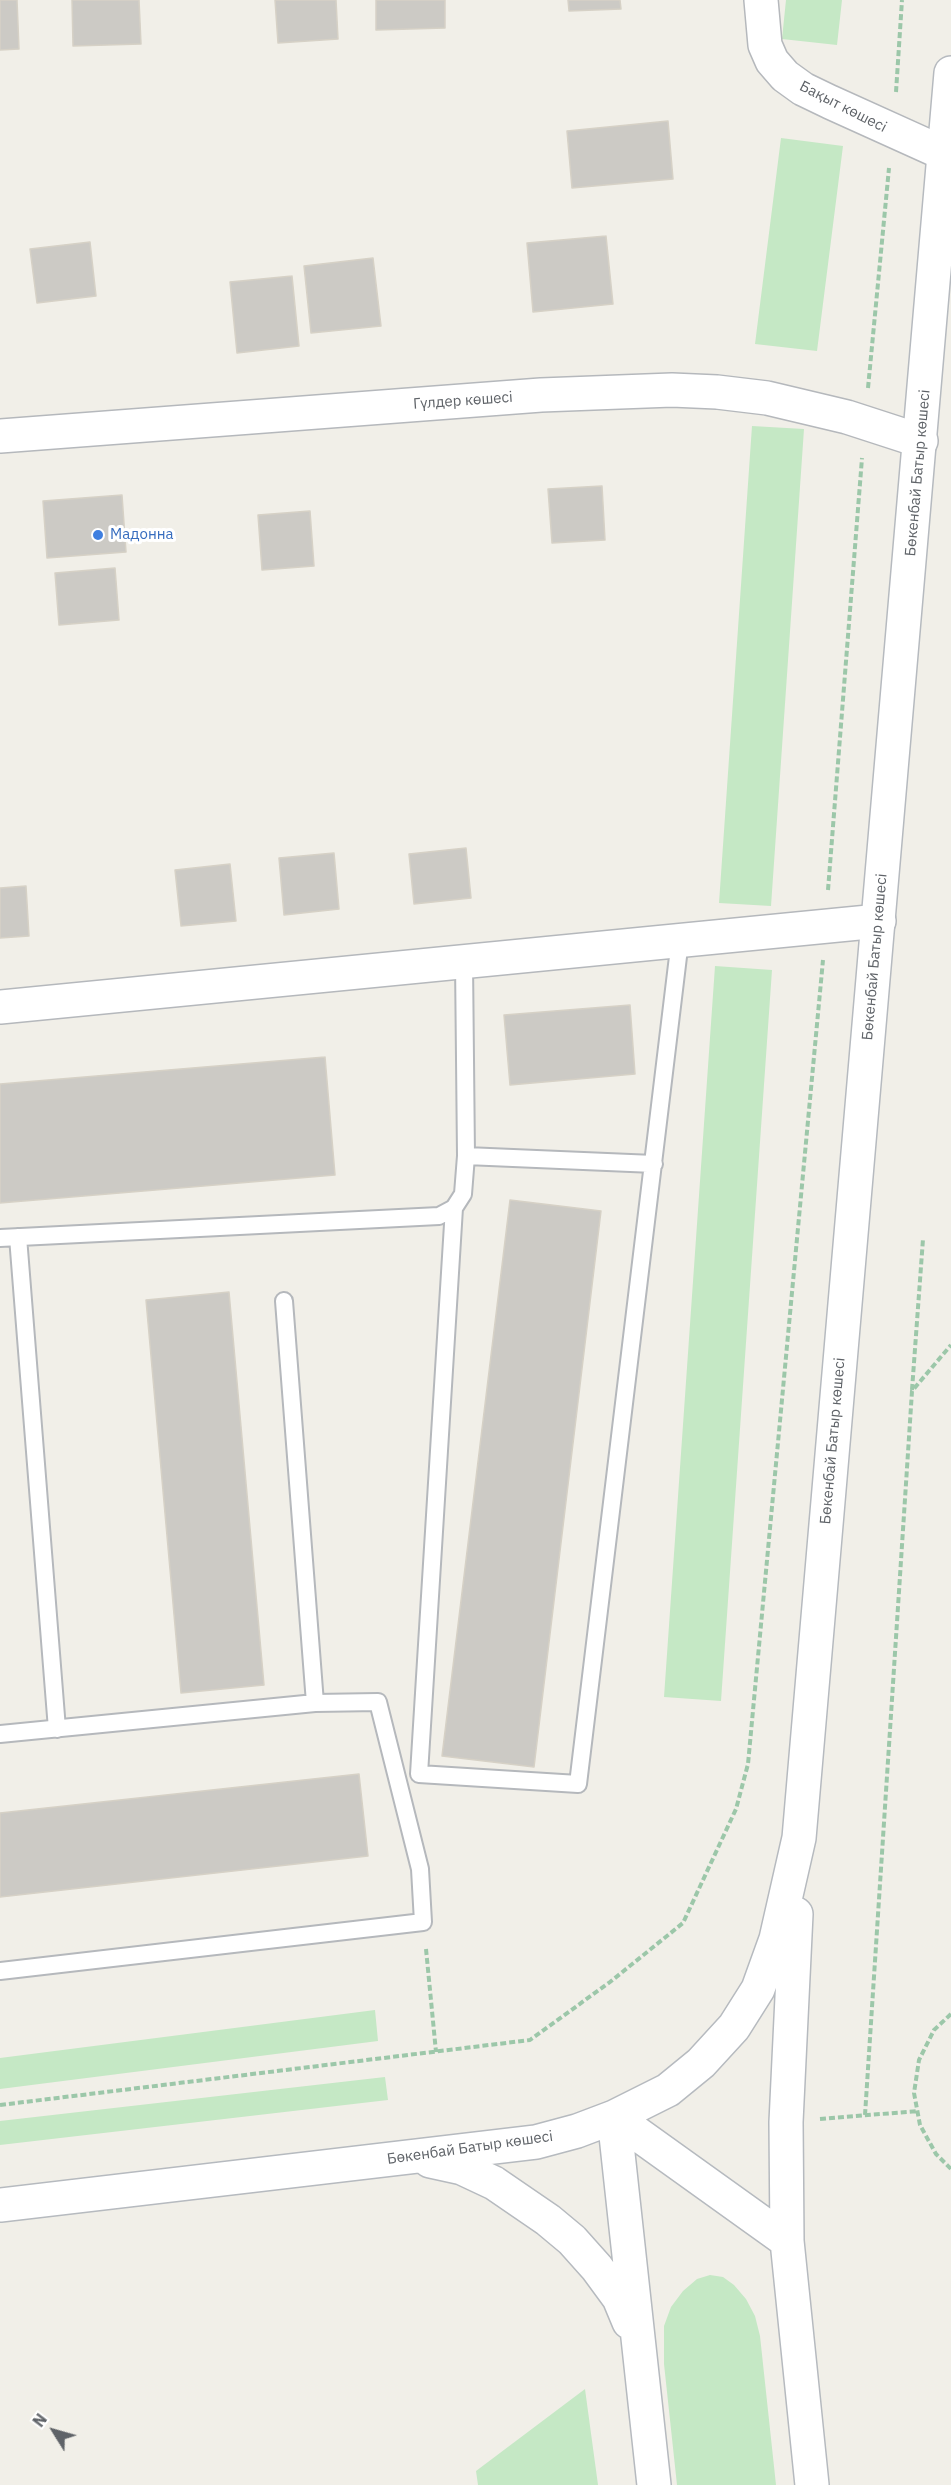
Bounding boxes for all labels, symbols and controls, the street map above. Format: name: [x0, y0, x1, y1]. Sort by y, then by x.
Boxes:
street label: Бақыт көшесі: [796, 77, 890, 137]
street label: Гүлдер көшесі: [413, 389, 513, 413]
street label: Бөкенбай Батыр көшесі: [902, 389, 934, 557]
place label: Мадонна: [110, 526, 174, 544]
marker: Мадонна: [91, 528, 105, 542]
street label: Бөкенбай Батыр көшесі: [859, 873, 891, 1041]
street label: Бөкенбай Батыр көшесі: [817, 1357, 849, 1525]
street label: Бөкенбай Батыр көшесі: [386, 2127, 554, 2169]
north arrow: [24, 2401, 84, 2461]
text: N: [28, 2410, 51, 2431]

